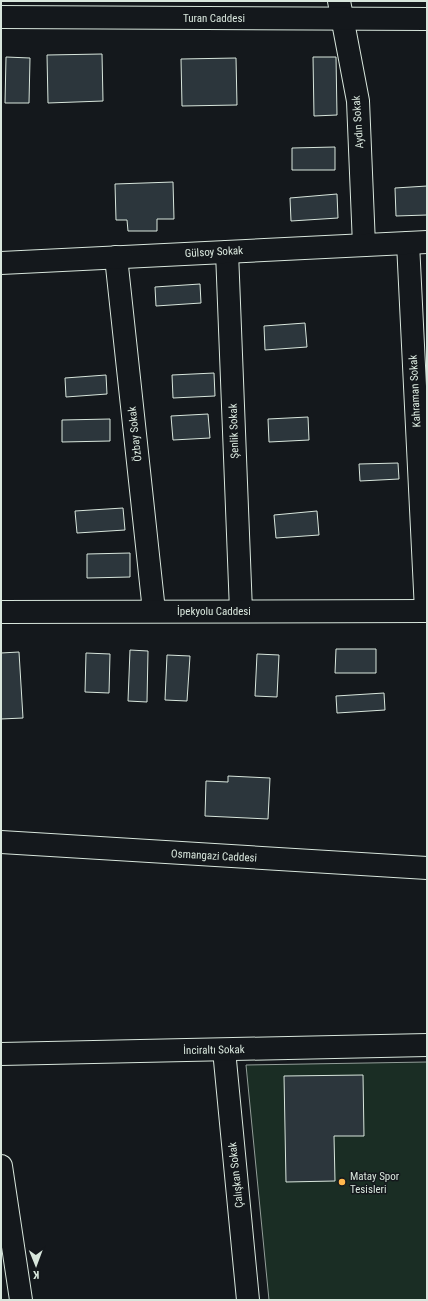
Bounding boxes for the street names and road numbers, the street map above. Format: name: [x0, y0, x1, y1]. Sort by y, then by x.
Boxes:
street label: Turan Caddesi: [183, 12, 245, 25]
street label: Aydın Sokak: [350, 95, 366, 149]
street label: Gülsoy Sokak: [185, 244, 243, 260]
street label: Kahraman Sokak: [407, 354, 423, 428]
street label: Şenlik Sokak: [227, 403, 241, 459]
street label: Özbay Sokak: [126, 406, 144, 462]
street label: İpekyolu Caddesi: [177, 605, 251, 618]
street label: Osmangazi Caddesi: [171, 847, 257, 865]
street label: İnciraltı Sokak: [183, 1043, 245, 1057]
street label: Çalışkan Sokak: [226, 1141, 246, 1209]

